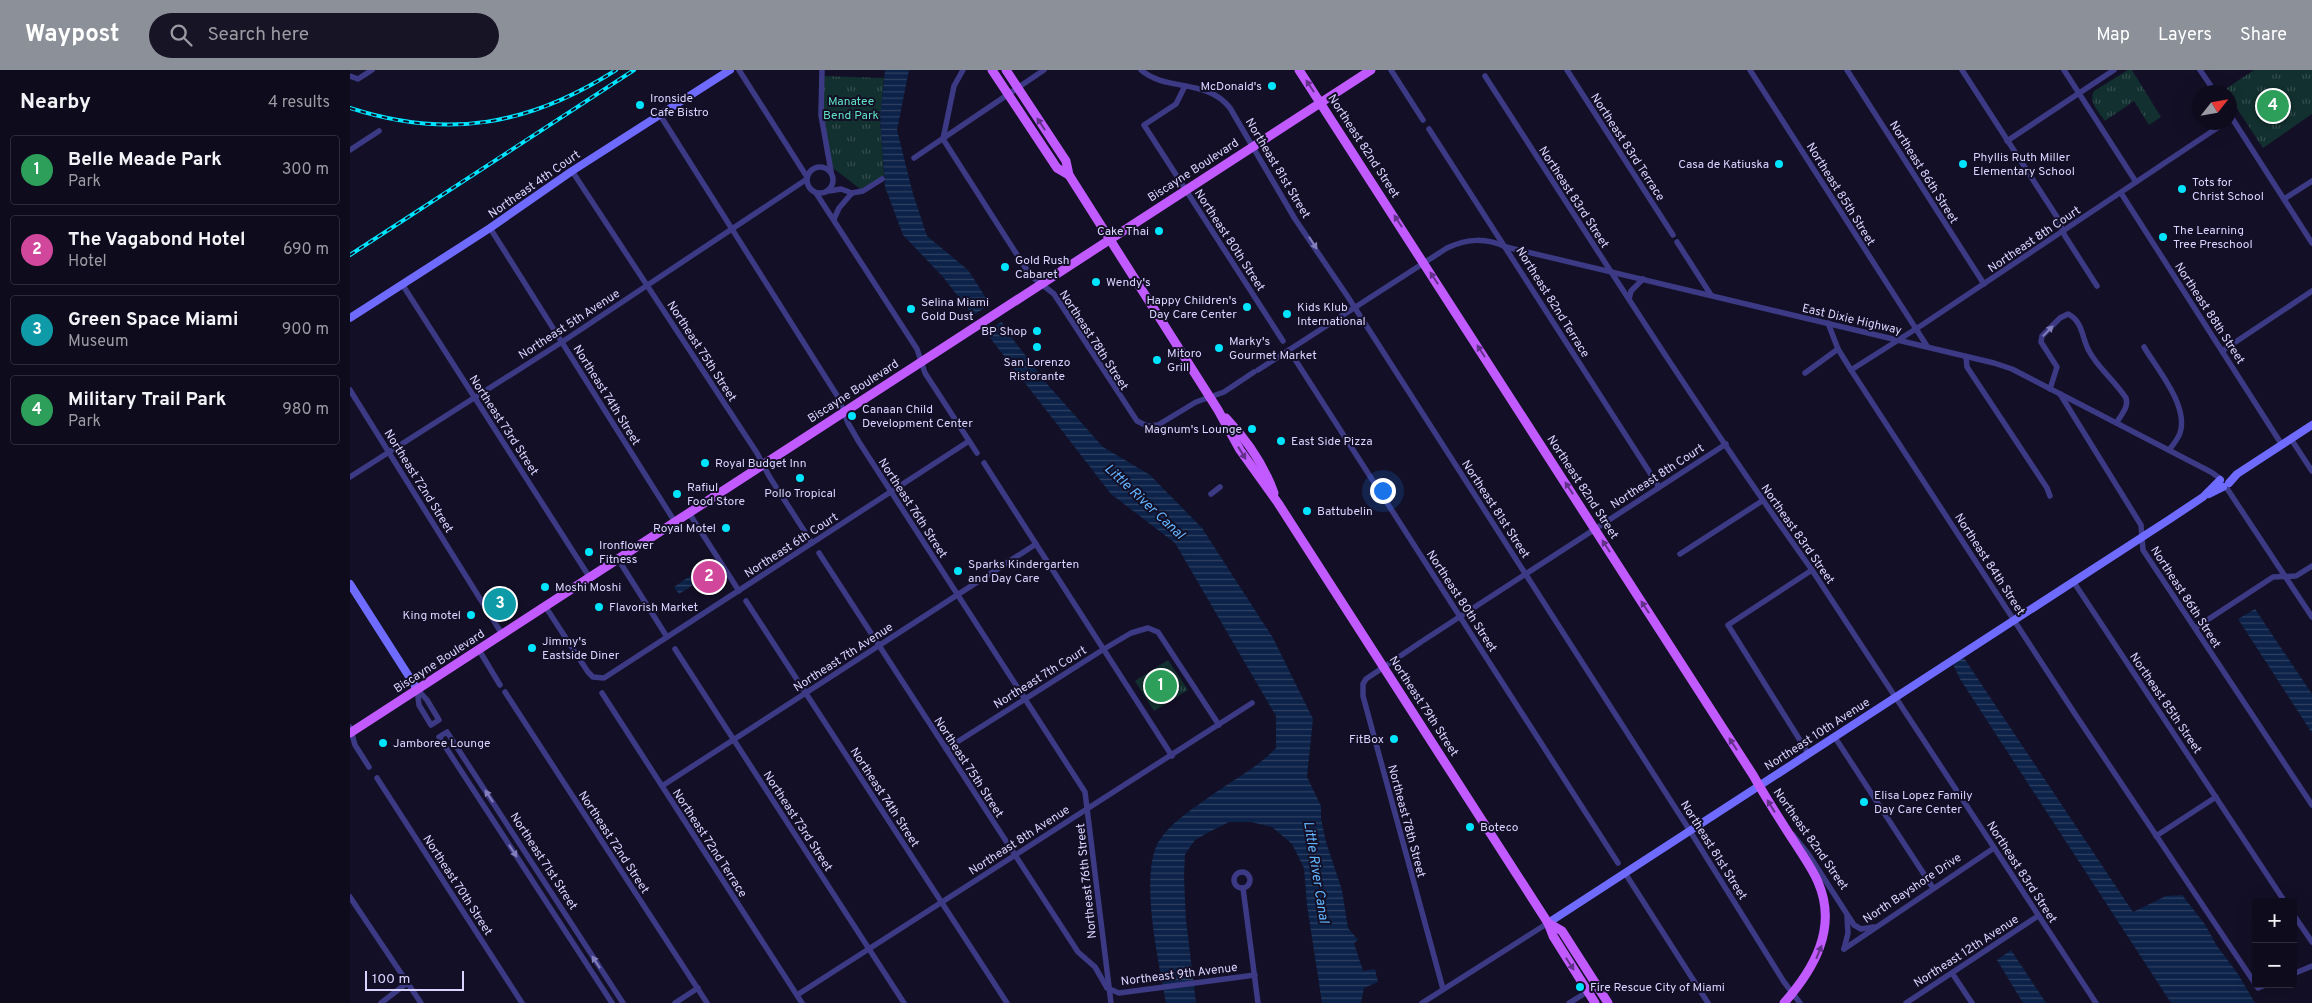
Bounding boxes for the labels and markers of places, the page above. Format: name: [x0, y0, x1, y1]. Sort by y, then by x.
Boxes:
place label: McDonald's: [1200, 79, 1262, 95]
marker: McDonald's: [1266, 80, 1278, 92]
pin: 4: [2257, 87, 2289, 125]
place label: Ironside Cafe Bistro: [650, 91, 709, 121]
marker: Ironside Cafe Bistro: [634, 99, 646, 111]
place label: Phyllis Ruth Miller Elementary School: [1973, 150, 2075, 180]
place label: Casa de Katiuska: [1678, 157, 1769, 173]
marker: Casa de Katiuska: [1773, 158, 1785, 170]
marker: Phyllis Ruth Miller Elementary School: [1957, 158, 1969, 170]
place label: Tots for Christ School: [2192, 175, 2264, 205]
marker: Tots for Christ School: [2176, 183, 2188, 195]
place label: The Learning Tree Preschool: [2173, 223, 2253, 253]
place label: Cake Thai: [1097, 224, 1149, 240]
marker: Cake Thai: [1153, 225, 1165, 237]
marker: The Learning Tree Preschool: [2157, 231, 2169, 243]
place label: Gold Rush Cabaret: [1015, 253, 1070, 283]
marker: Gold Rush Cabaret: [999, 261, 1011, 273]
place label: Wendy's: [1106, 275, 1151, 291]
marker: Wendy's: [1090, 276, 1102, 288]
place label: Happy Children's Day Care Center: [1147, 293, 1237, 323]
place label: Selina Miami Gold Dust: [921, 295, 989, 325]
place label: Kids Klub International: [1297, 300, 1366, 330]
marker: Happy Children's Day Care Center: [1241, 301, 1253, 313]
marker: Selina Miami Gold Dust: [905, 303, 917, 315]
marker: Kids Klub International: [1281, 308, 1293, 320]
place label: BP Shop: [981, 324, 1027, 340]
marker: BP Shop: [1031, 325, 1043, 337]
place label: Marky's Gourmet Market: [1229, 334, 1317, 364]
marker: San Lorenzo Ristorante: [1031, 341, 1043, 353]
marker: Marky's Gourmet Market: [1213, 342, 1225, 354]
place label: Mitoro Grill: [1167, 346, 1202, 376]
marker: Mitoro Grill: [1151, 354, 1163, 366]
place label: San Lorenzo Ristorante: [1004, 355, 1071, 385]
place label: Canaan Child Development Center: [862, 402, 973, 432]
marker: Canaan Child Development Center: [846, 410, 858, 422]
place label: Magnum's Lounge: [1144, 422, 1242, 438]
marker: Magnum's Lounge: [1246, 423, 1258, 435]
place label: East Side Pizza: [1291, 434, 1373, 450]
marker: East Side Pizza: [1275, 435, 1287, 447]
place label: Royal Budget Inn: [715, 456, 806, 472]
marker: Royal Budget Inn: [699, 457, 711, 469]
marker: Pollo Tropical: [794, 472, 806, 484]
place label: Rafiul Food Store: [687, 480, 745, 510]
place label: Pollo Tropical: [764, 486, 836, 502]
marker: Rafiul Food Store: [671, 488, 683, 500]
place label: Battubelin: [1317, 504, 1373, 520]
marker: Battubelin: [1301, 505, 1313, 517]
place label: Royal Motel: [653, 521, 716, 537]
marker: Royal Motel: [720, 522, 732, 534]
place label: Ironflower Fitness: [599, 538, 654, 568]
marker: Ironflower Fitness: [583, 546, 595, 558]
place label: Sparks Kindergarten and Day Care: [968, 557, 1079, 587]
pin: 2: [693, 558, 725, 596]
marker: Sparks Kindergarten and Day Care: [952, 565, 964, 577]
place label: Moshi Moshi: [555, 580, 621, 596]
marker: Moshi Moshi: [539, 581, 551, 593]
pin: 3: [484, 585, 516, 623]
place label: Flavorish Market: [609, 600, 698, 616]
marker: Flavorish Market: [593, 601, 605, 613]
place label: King motel: [403, 608, 461, 624]
marker: King motel: [465, 609, 477, 621]
place label: Jimmy's Eastside Diner: [542, 634, 620, 664]
marker: Jimmy's Eastside Diner: [526, 642, 538, 654]
pin: 1: [1145, 667, 1177, 705]
place label: FitBox: [1349, 732, 1384, 748]
marker: FitBox: [1388, 733, 1400, 745]
place label: Jamboree Lounge: [393, 736, 490, 752]
marker: Jamboree Lounge: [377, 737, 389, 749]
place label: Elisa Lopez Family Day Care Center: [1874, 788, 1973, 818]
marker: Elisa Lopez Family Day Care Center: [1858, 796, 1870, 808]
place label: Boteco: [1480, 820, 1519, 836]
marker: Boteco: [1464, 821, 1476, 833]
place label: Fire Rescue City of Miami: [1590, 980, 1725, 996]
marker: Fire Rescue City of Miami: [1574, 981, 1586, 993]

